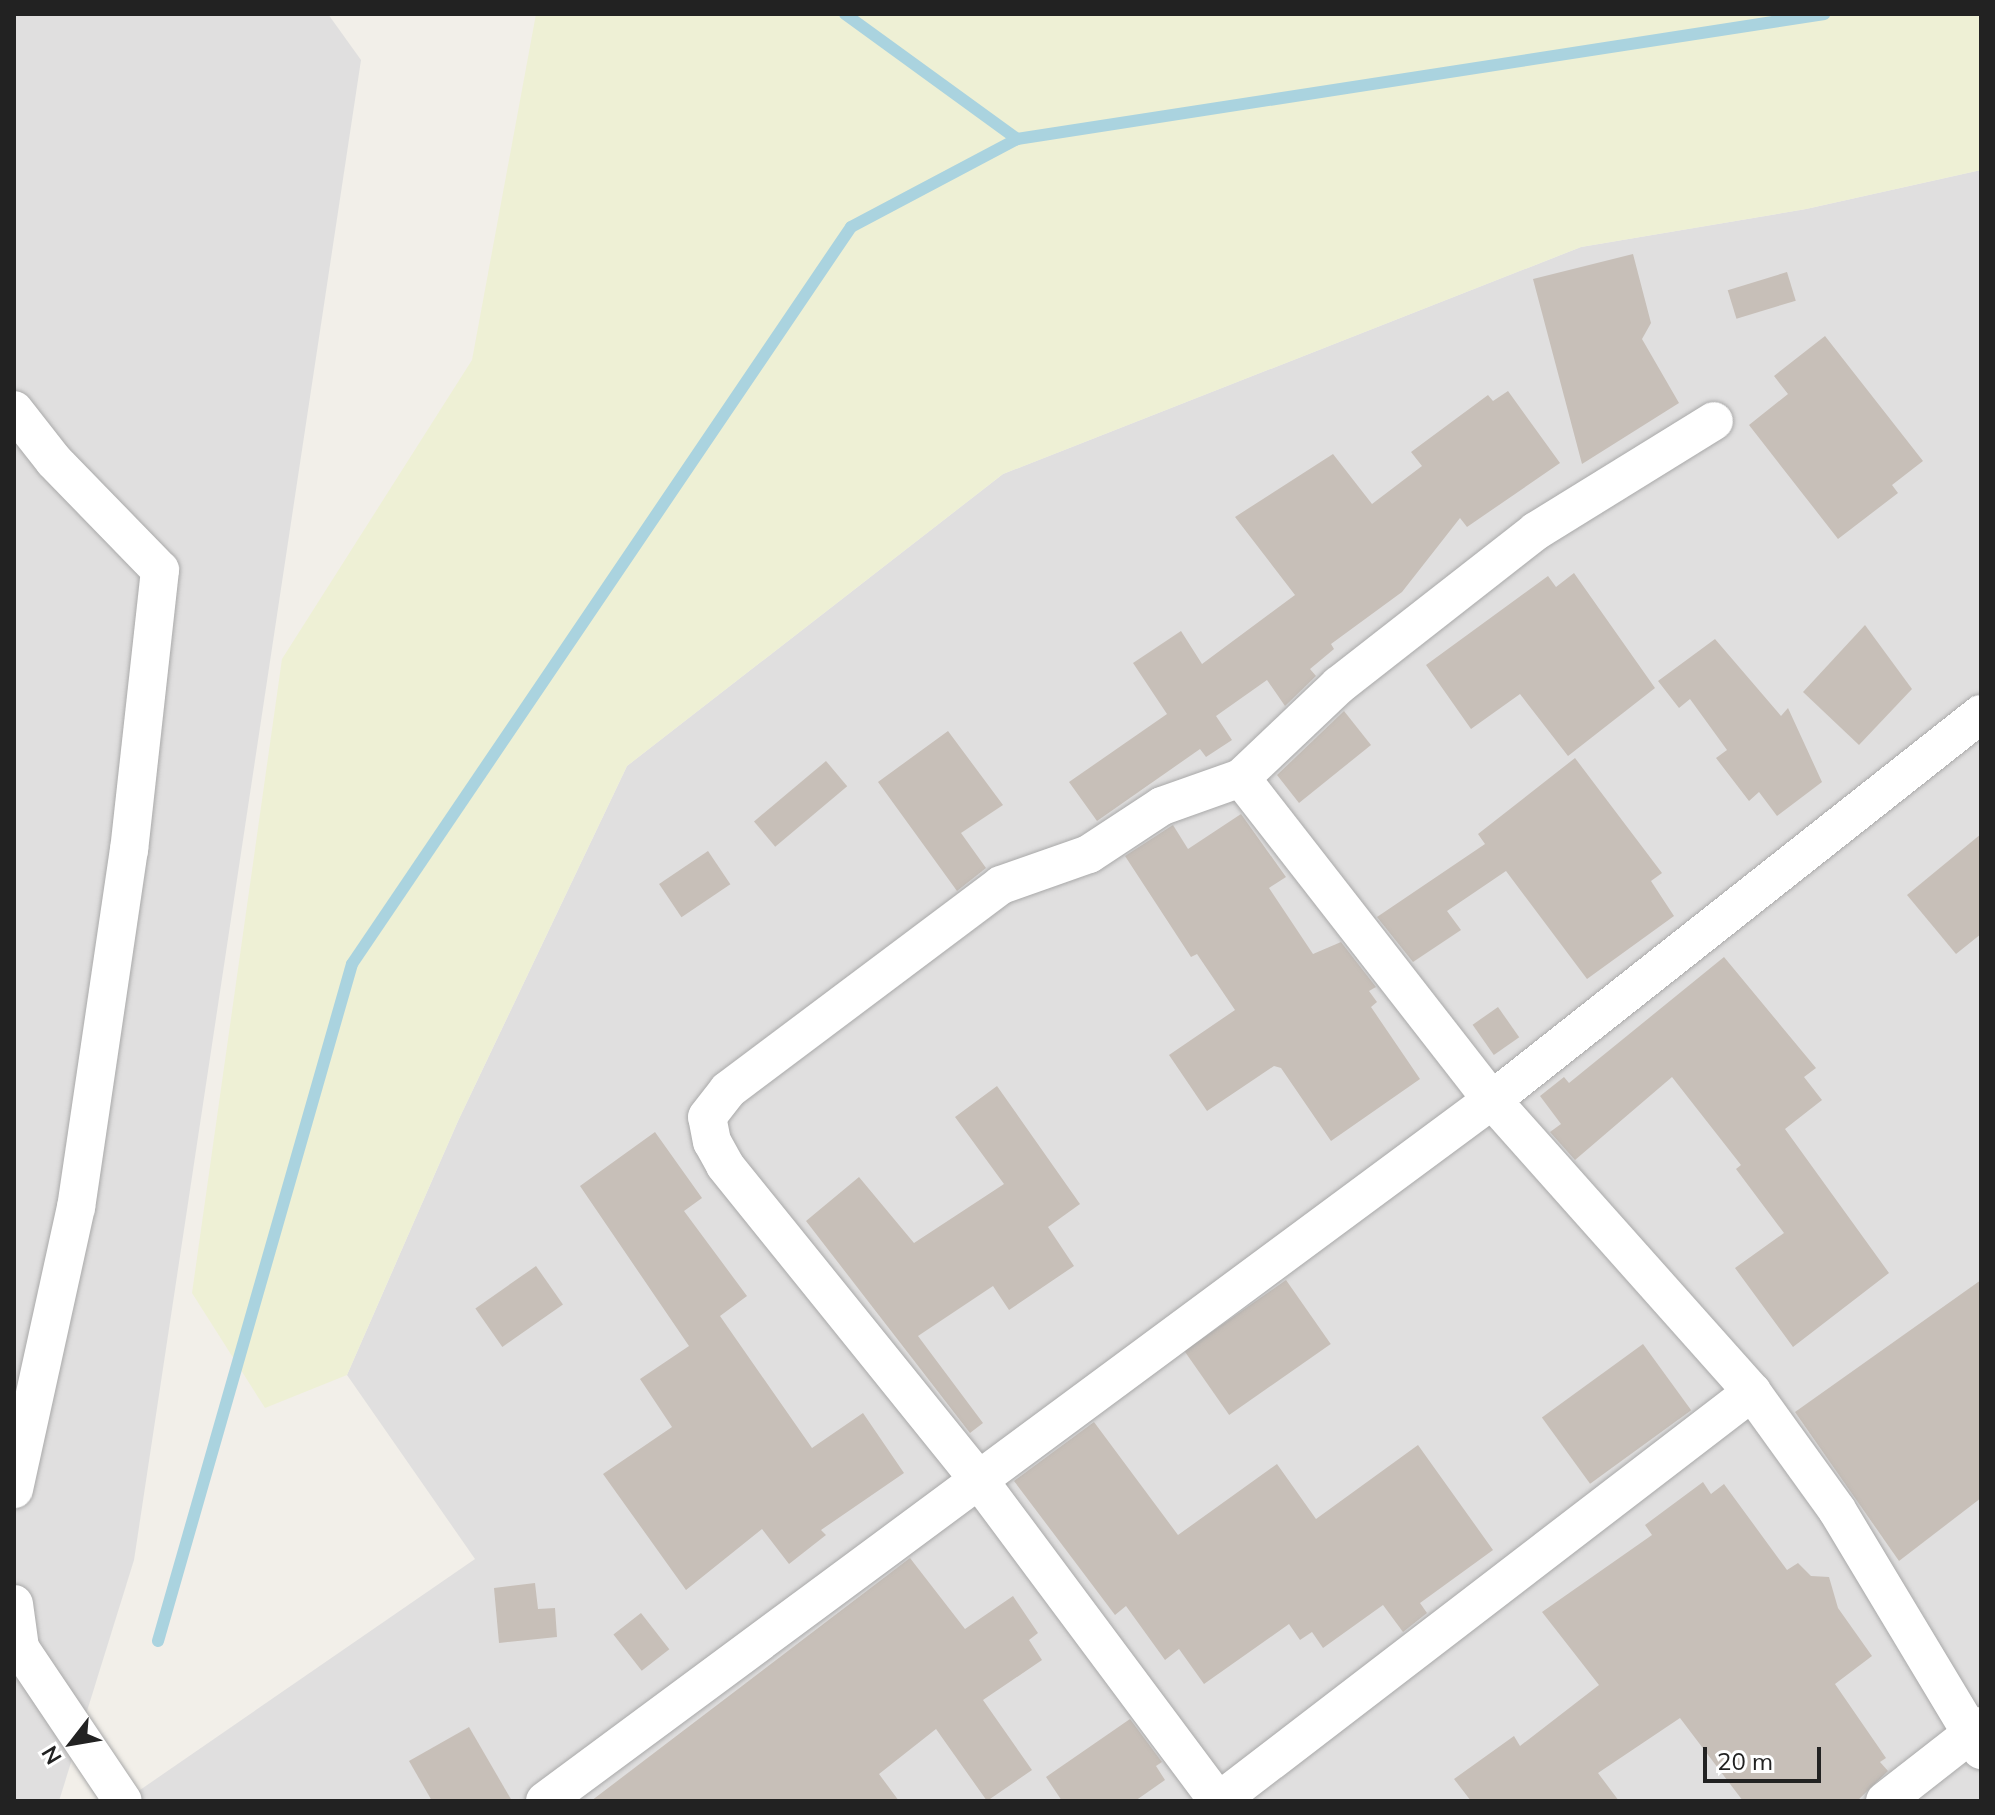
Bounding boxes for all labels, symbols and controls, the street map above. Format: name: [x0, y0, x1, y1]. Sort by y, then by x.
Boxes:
north arrow: [32, 1703, 112, 1783]
scale bar: [1707, 1731, 1825, 1781]
text: N: [35, 1741, 68, 1770]
text: 20 m: [1717, 1746, 1773, 1776]

